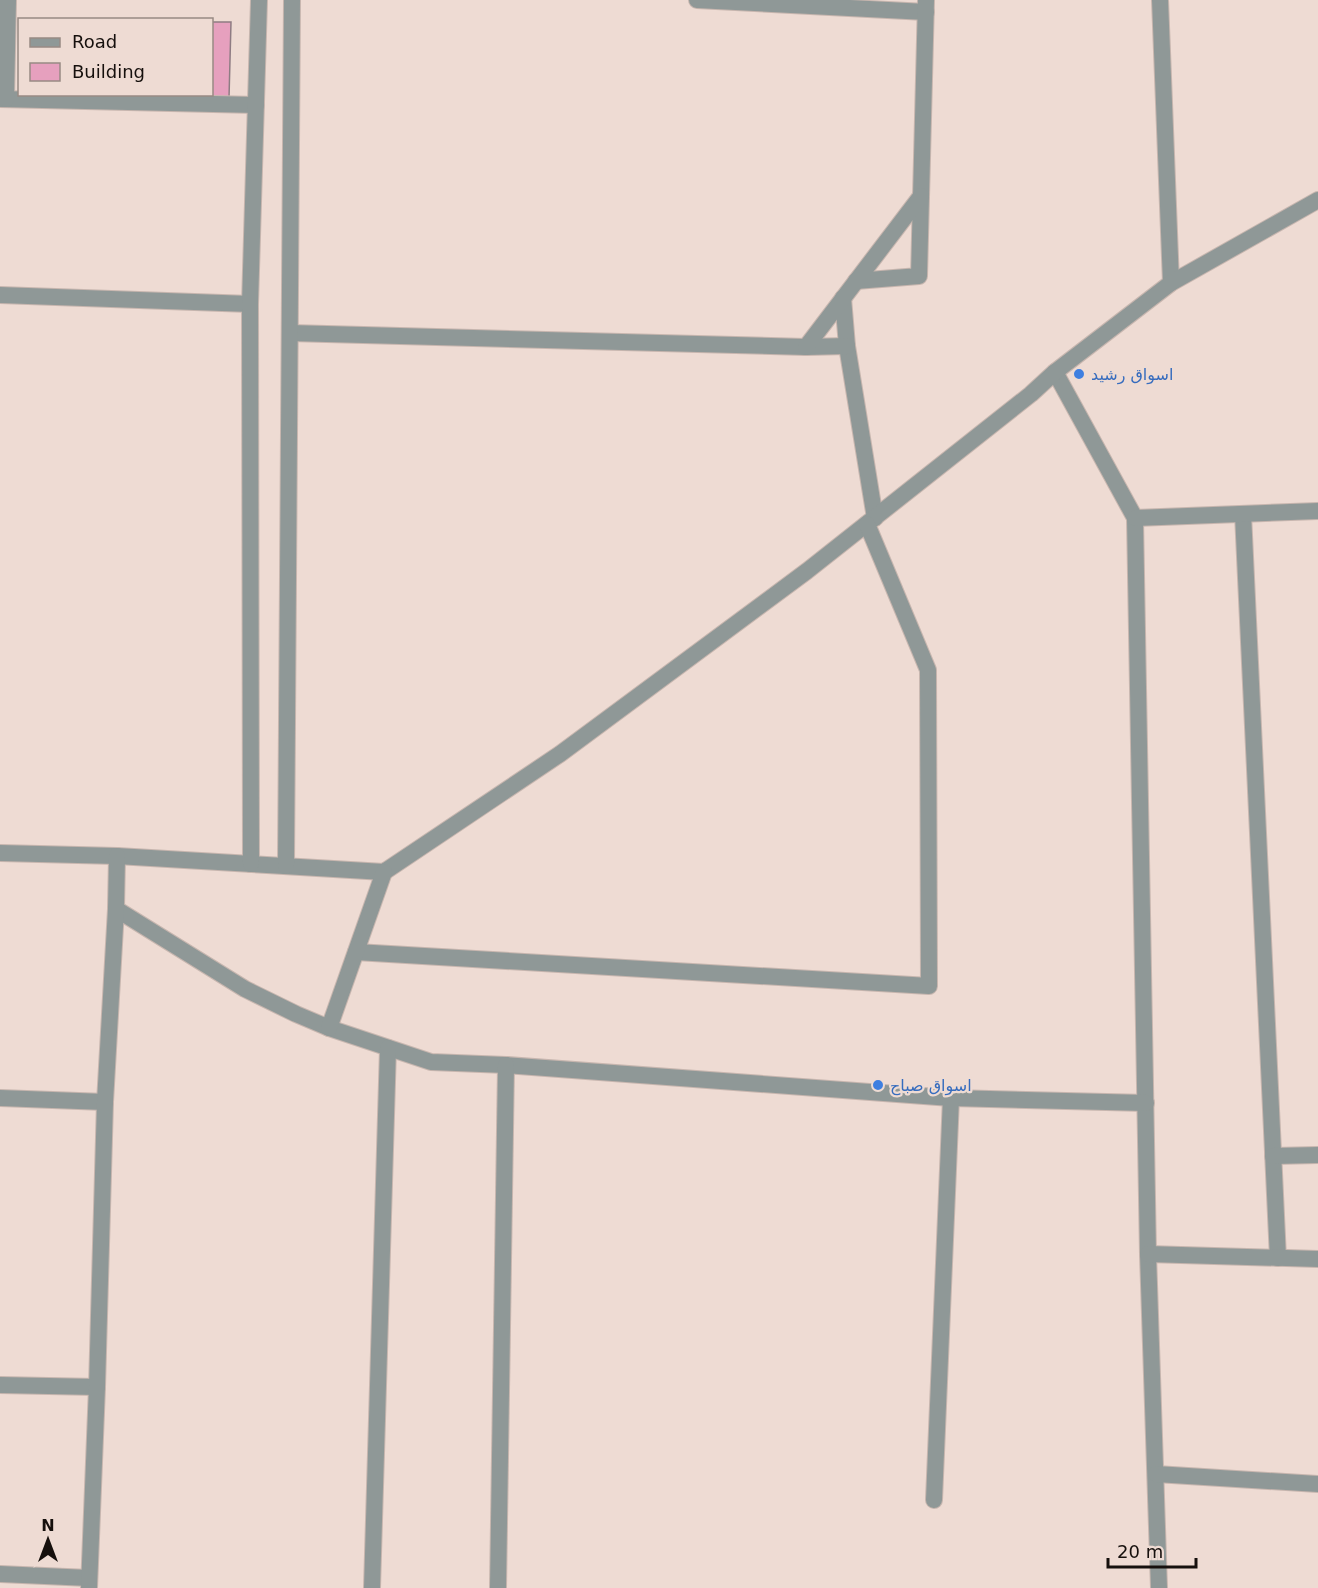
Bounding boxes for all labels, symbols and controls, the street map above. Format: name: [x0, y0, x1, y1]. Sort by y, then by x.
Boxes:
legend: [18, 18, 213, 96]
text: Road: [72, 31, 117, 52]
text: Building: [72, 61, 145, 82]
place label: اسواق رشيد: [1091, 365, 1173, 385]
marker: اسواق رشيد: [1072, 367, 1086, 381]
place label: اسواق صباح: [890, 1076, 972, 1096]
marker: اسواق صباح: [871, 1078, 885, 1092]
north arrow: [18, 1510, 78, 1570]
text: N: [41, 1516, 55, 1535]
scale bar: [1108, 1531, 1196, 1569]
text: 20 m: [1117, 1541, 1163, 1562]

